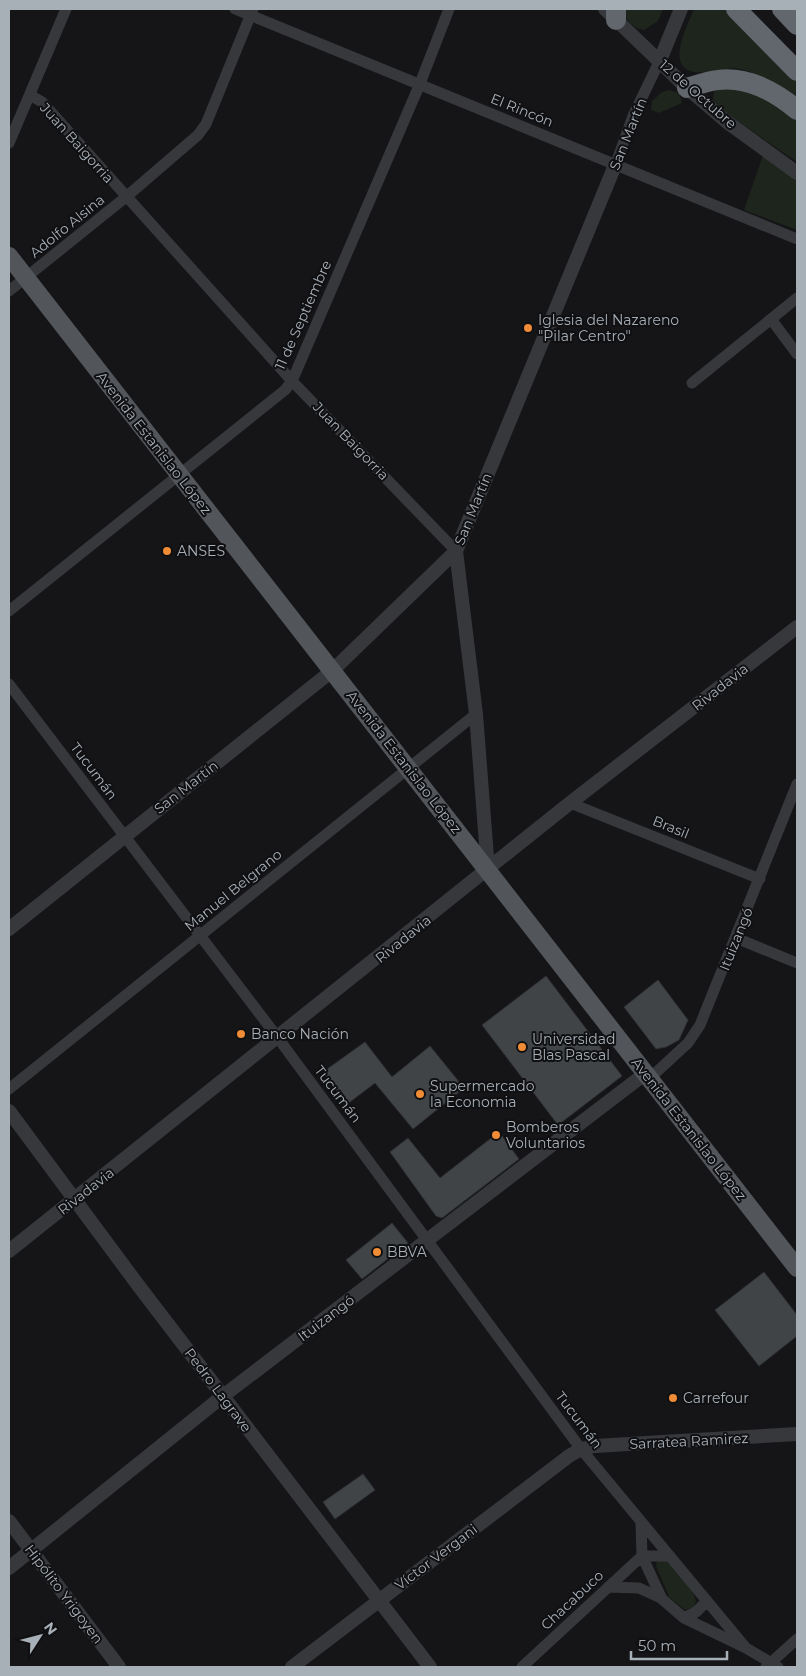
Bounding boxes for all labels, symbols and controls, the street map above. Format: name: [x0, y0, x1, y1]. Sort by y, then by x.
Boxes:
street label: 12 de Octubre: [656, 56, 740, 132]
street label: El Rincón: [488, 89, 556, 131]
street label: San Martín: [605, 95, 651, 173]
street label: Juan Baigorria: [36, 98, 118, 187]
street label: Adolfo Alsina: [26, 190, 108, 262]
street label: 11 de Septiembre: [271, 257, 335, 373]
place label: Iglesia del Nazareno "Pilar Centro": [538, 311, 679, 345]
marker: Iglesia del Nazareno "Pilar Centro": [522, 322, 534, 334]
street label: Avenida Estanislao López: [93, 368, 215, 518]
street label: Juan Baigorria: [308, 397, 393, 484]
street label: San Martín: [450, 470, 496, 548]
place label: ANSES: [177, 542, 225, 560]
marker: ANSES: [161, 545, 173, 557]
street label: Rivadavia: [688, 659, 752, 715]
street label: Avenida Estanislao López: [343, 687, 465, 837]
street label: Tucumán: [67, 739, 121, 803]
street label: San Martín: [150, 756, 222, 818]
street label: Brasil: [650, 811, 692, 843]
street label: Manuel Belgrano: [181, 845, 286, 935]
street label: Ituizangó: [715, 905, 757, 973]
street label: Rivadavia: [371, 911, 435, 967]
place label: Banco Nación: [251, 1025, 349, 1043]
marker: Banco Nación: [235, 1028, 247, 1040]
place label: Universidad Blas Pascal: [532, 1030, 616, 1064]
marker: Universidad Blas Pascal: [516, 1041, 528, 1053]
street label: Avenida Estanislao López: [628, 1054, 750, 1204]
street label: Tucumán: [311, 1062, 365, 1126]
place label: Supermercado la Economia: [430, 1077, 535, 1111]
marker: Supermercado la Economia: [414, 1088, 426, 1100]
place label: Bomberos Voluntarios: [506, 1118, 585, 1152]
marker: Bomberos Voluntarios: [490, 1129, 502, 1141]
street label: Rivadavia: [54, 1163, 118, 1219]
place label: BBVA: [387, 1243, 428, 1261]
marker: BBVA: [371, 1246, 383, 1258]
street label: Ituizangó: [294, 1291, 358, 1345]
street label: Pedro Lagrave: [180, 1344, 256, 1436]
street label: Tucumán: [552, 1388, 606, 1452]
place label: Carrefour: [683, 1389, 749, 1407]
marker: Carrefour: [667, 1392, 679, 1404]
street label: Sarratea Ramirez: [629, 1429, 749, 1453]
street label: Víctor Vergani: [391, 1520, 481, 1594]
street label: Hipólito Yrigoyen: [21, 1541, 107, 1647]
street label: Chacabuco: [537, 1566, 607, 1634]
north arrow: [15, 1611, 65, 1661]
text: N: [40, 1618, 61, 1638]
scale bar: [631, 1628, 727, 1660]
text: 50 m: [638, 1636, 676, 1655]

